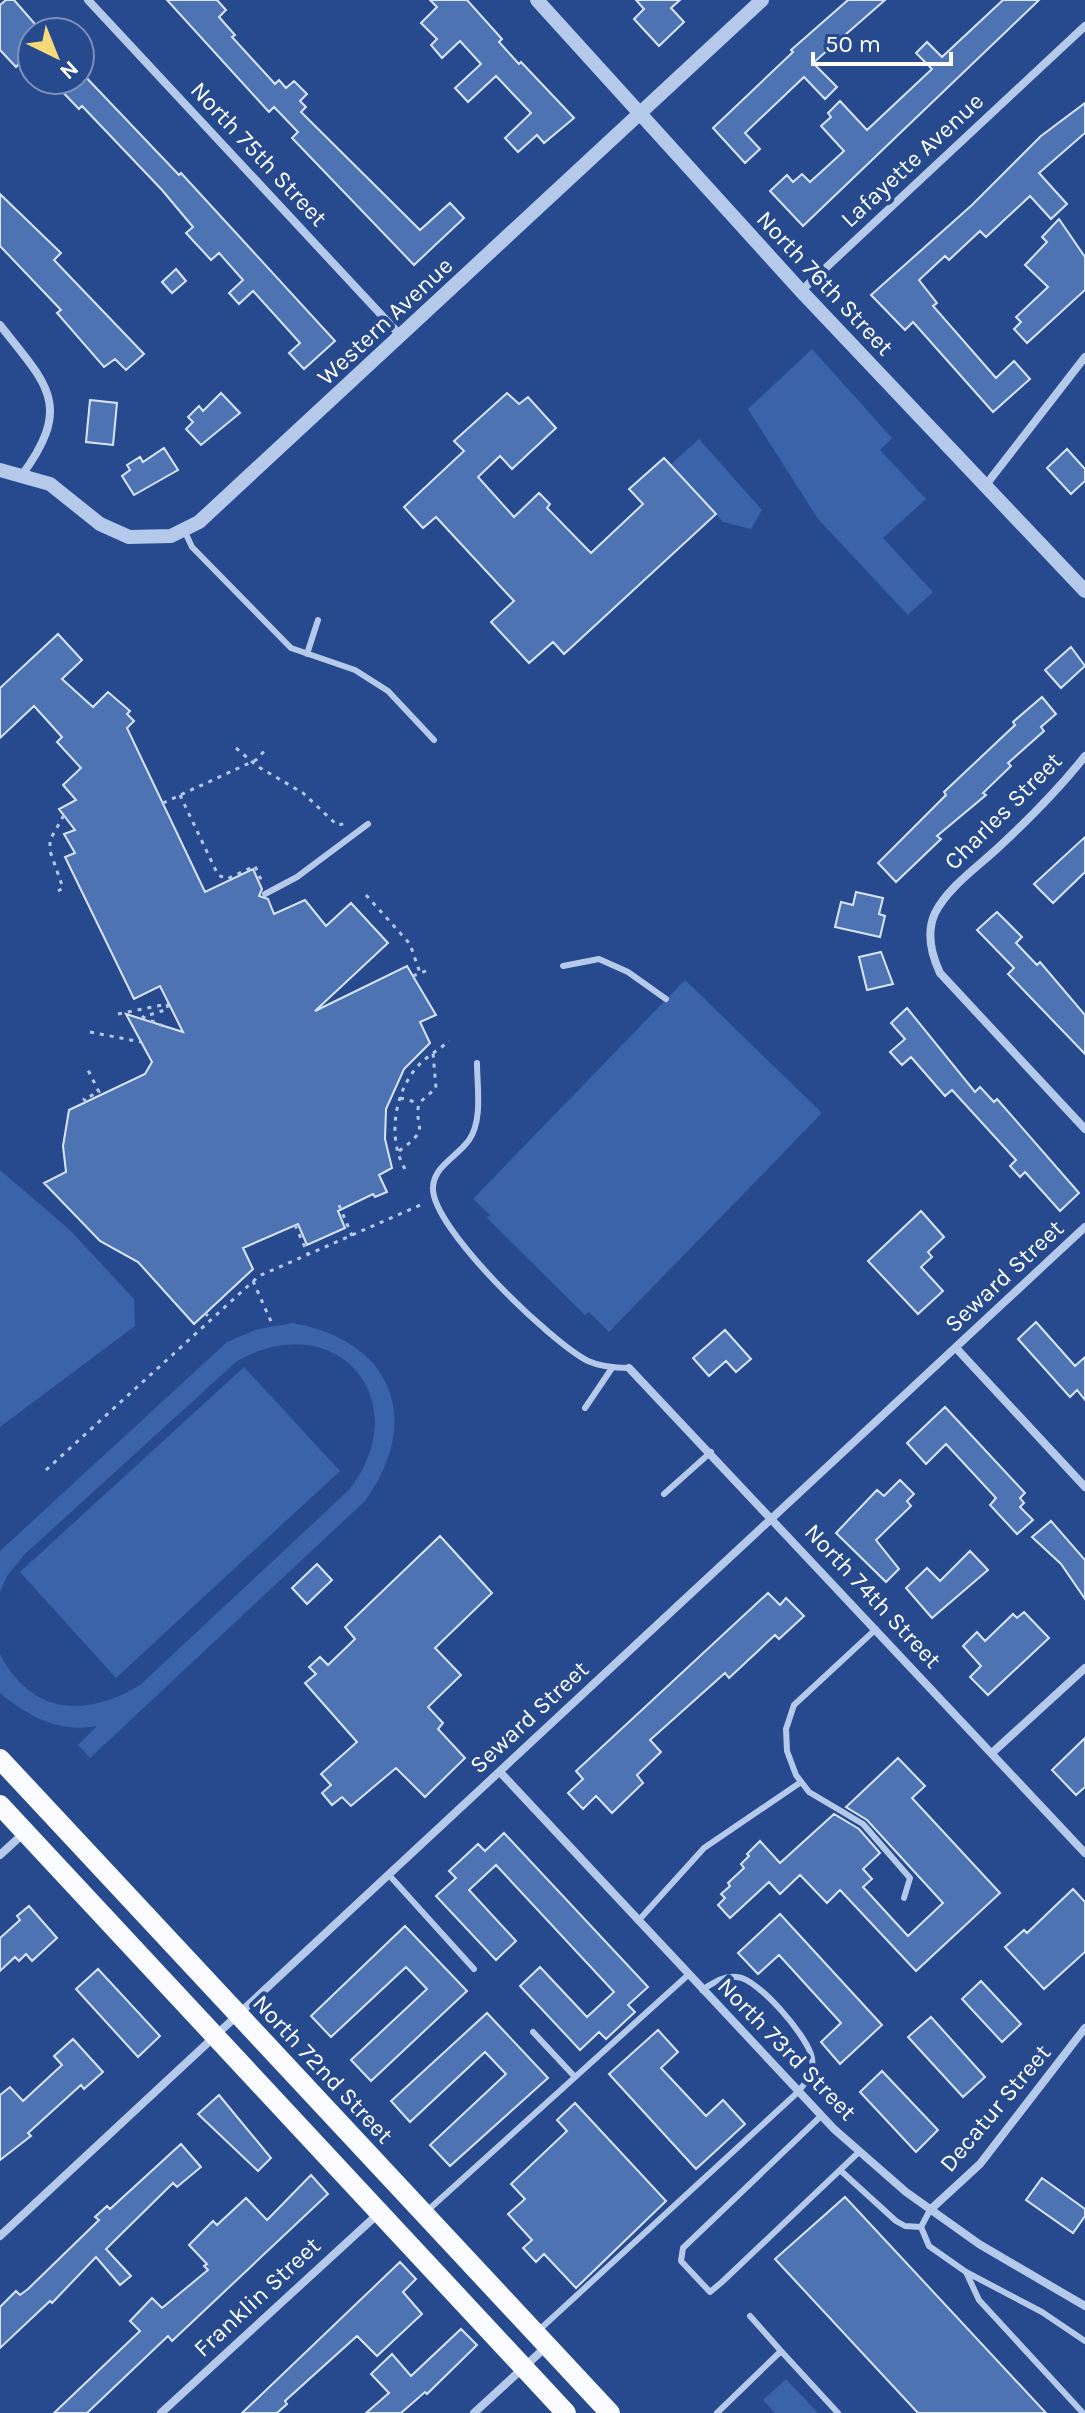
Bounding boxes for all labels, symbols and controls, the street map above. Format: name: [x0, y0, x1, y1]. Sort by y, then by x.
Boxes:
north arrow: [16, 16, 96, 96]
scale bar: [813, 16, 951, 66]
text: 50 m: [825, 30, 881, 58]
text: N: [54, 55, 84, 85]
street label: North 75th Street: [185, 76, 333, 232]
street label: Lafayette Avenue: [835, 87, 989, 233]
street label: North 76th Street: [751, 205, 899, 361]
street label: Western Avenue: [312, 251, 458, 391]
street label: Charles Street: [939, 747, 1067, 875]
street label: Seward Street: [939, 1214, 1069, 1338]
street label: North 74th Street: [799, 1518, 947, 1674]
street label: Seward Street: [464, 1655, 594, 1779]
street label: North 73rd Street: [712, 1972, 862, 2126]
street label: North 72nd Street: [247, 1989, 399, 2149]
street label: Decatur Street: [934, 2039, 1056, 2177]
street label: Franklin Street: [188, 2231, 326, 2363]

